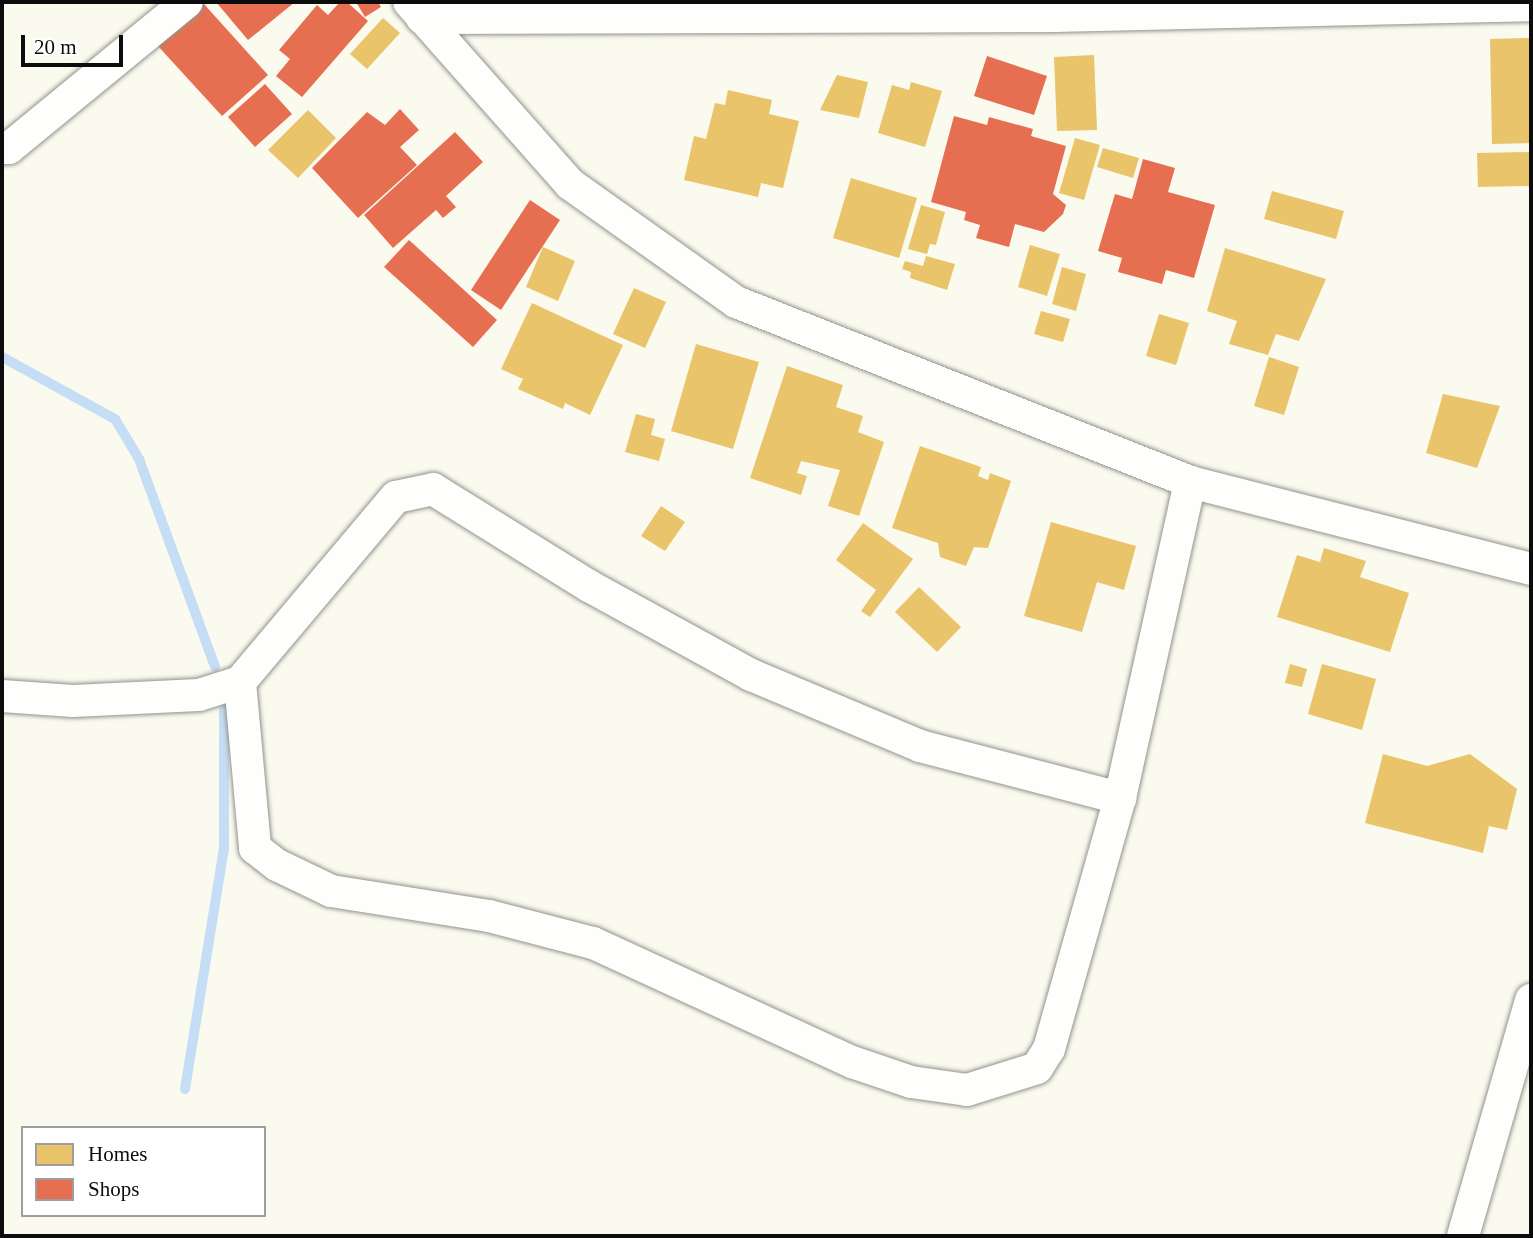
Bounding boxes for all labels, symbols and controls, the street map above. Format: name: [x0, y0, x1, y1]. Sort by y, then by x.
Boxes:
scale bar: [24, 21, 126, 65]
text: 20 m: [34, 35, 77, 59]
legend: [21, 1126, 266, 1217]
text: Homes: [88, 1142, 148, 1166]
text: Shops: [88, 1177, 139, 1201]

